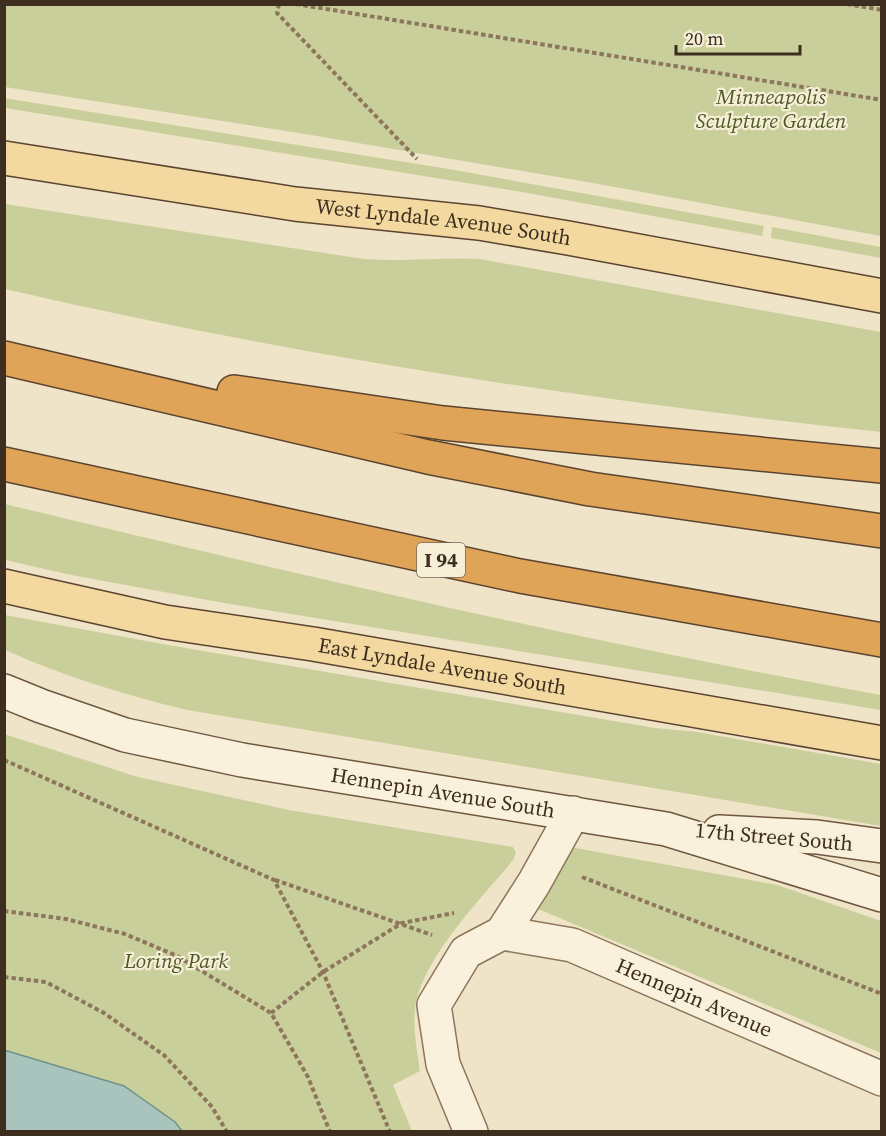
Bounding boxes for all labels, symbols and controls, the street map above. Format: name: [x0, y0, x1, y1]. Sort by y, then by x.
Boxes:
scale bar: [676, 18, 800, 56]
text: 20 m: [685, 26, 723, 51]
park label: Minneapolis Sculpture Garden: [696, 82, 846, 135]
street label: West Lyndale Avenue South: [314, 191, 573, 252]
road number: I 94: [417, 543, 465, 577]
street label: East Lyndale Avenue South: [316, 630, 569, 702]
street label: Hennepin Avenue South: [329, 760, 557, 825]
street label: 17th Street South: [694, 815, 854, 858]
park label: Loring Park: [123, 946, 228, 975]
street label: Hennepin Avenue: [611, 951, 777, 1044]

